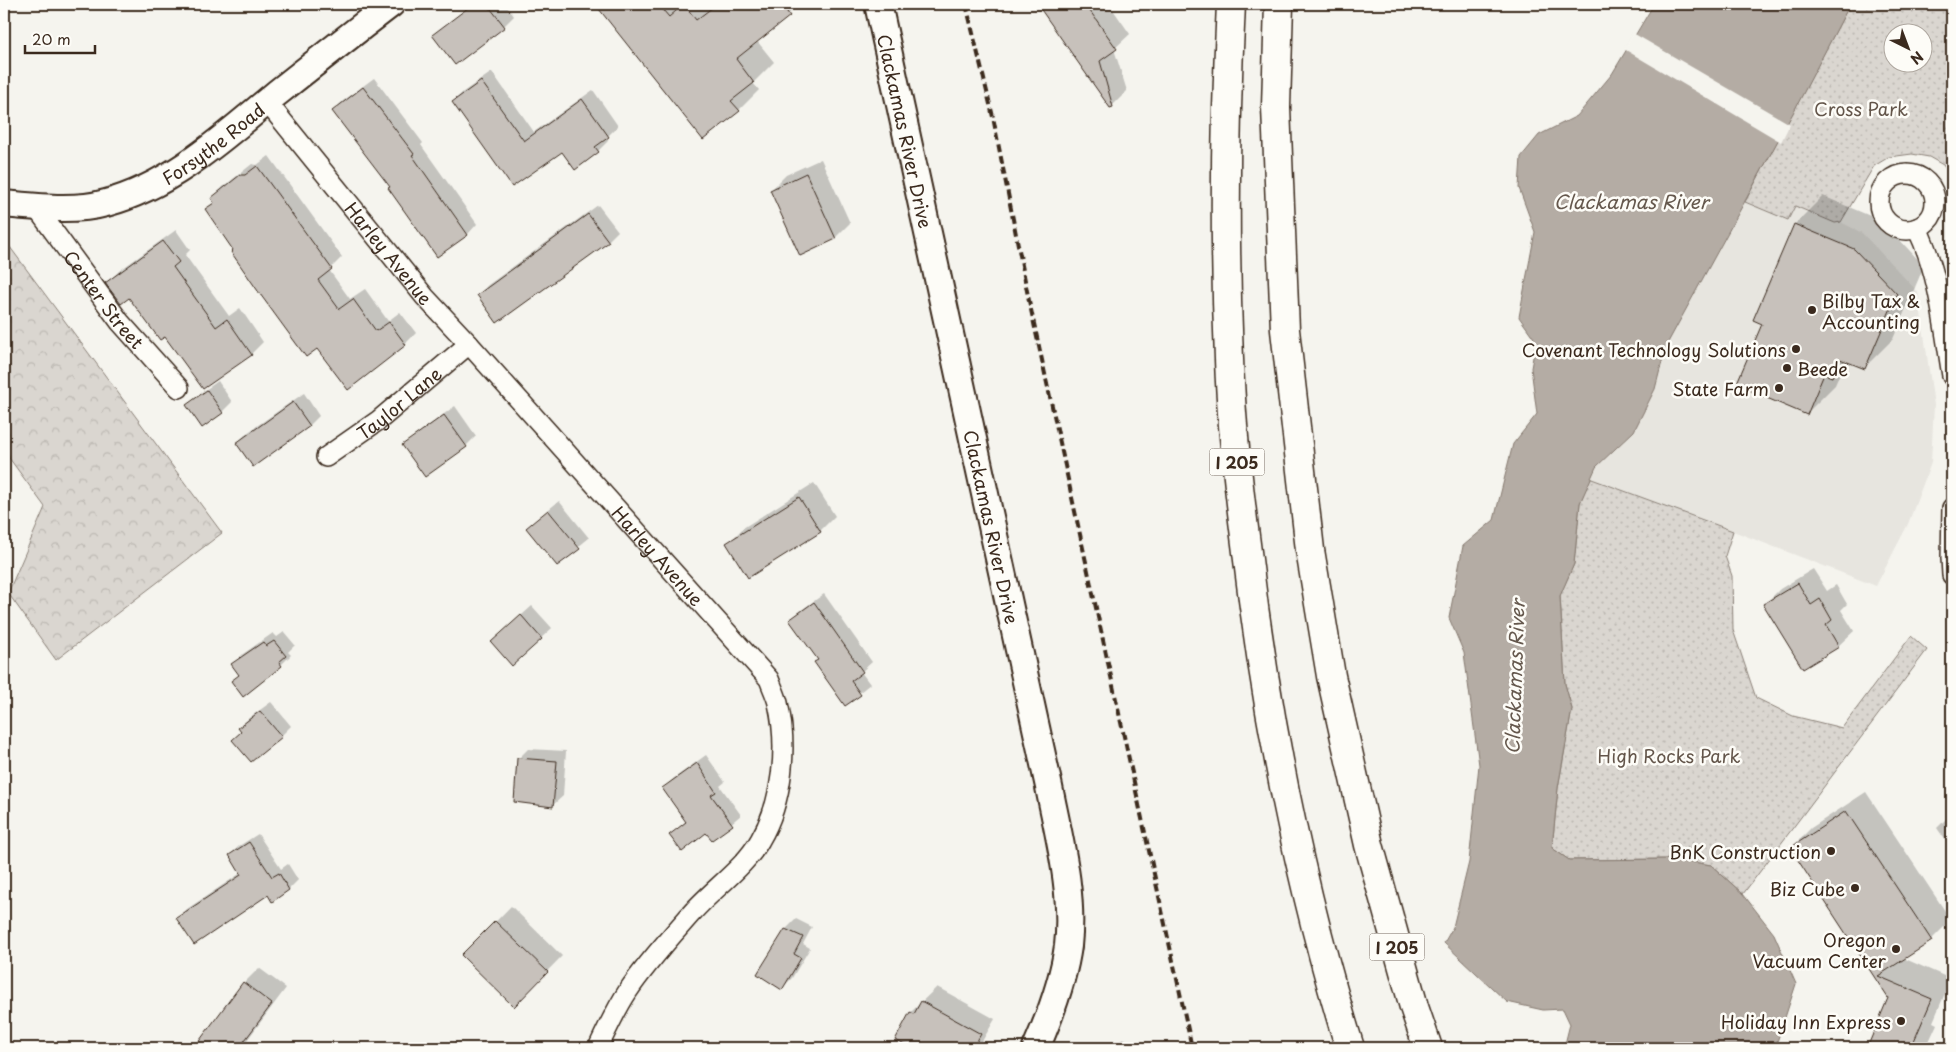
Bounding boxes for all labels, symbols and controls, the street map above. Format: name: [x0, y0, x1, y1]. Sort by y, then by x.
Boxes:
scale bar: [25, 22, 95, 54]
north arrow: [1884, 22, 1934, 72]
text: 20 m: [32, 27, 71, 50]
street label: Clackamas River Drive: [871, 32, 940, 230]
text: N: [1906, 47, 1928, 70]
park label: Cross Park: [1814, 95, 1908, 122]
street label: Forsythe Road: [157, 96, 270, 191]
water label: Clackamas River: [1554, 187, 1711, 215]
street label: Harley Avenue: [339, 195, 439, 311]
street label: Center Street: [58, 244, 151, 354]
place label: Bilby Tax & Accounting: [1822, 287, 1920, 335]
marker: Bilby Tax & Accounting: [1806, 304, 1818, 316]
place label: Covenant Technology Solutions: [1522, 336, 1786, 363]
marker: Covenant Technology Solutions: [1790, 343, 1802, 355]
place label: Beede: [1797, 355, 1848, 382]
street label: Taylor Lane: [351, 360, 447, 445]
marker: Beede: [1781, 362, 1793, 374]
place label: State Farm: [1673, 375, 1769, 402]
marker: State Farm: [1773, 382, 1785, 394]
street label: Clackamas River Drive: [958, 427, 1026, 626]
road number: I 205: [1210, 448, 1264, 476]
street label: Harley Avenue: [606, 499, 710, 611]
water label: Clackamas River: [1497, 597, 1531, 755]
park label: High Rocks Park: [1597, 742, 1741, 769]
place label: BnK Construction: [1669, 838, 1821, 865]
marker: BnK Construction: [1825, 845, 1837, 857]
place label: Biz Cube: [1770, 875, 1845, 902]
marker: Biz Cube: [1849, 882, 1861, 894]
place label: Oregon Vacuum Center: [1753, 926, 1887, 974]
road number: I 205: [1370, 934, 1424, 960]
marker: Oregon Vacuum Center: [1890, 943, 1902, 955]
place label: Holiday Inn Express: [1721, 1008, 1891, 1035]
marker: Holiday Inn Express: [1895, 1015, 1907, 1027]

